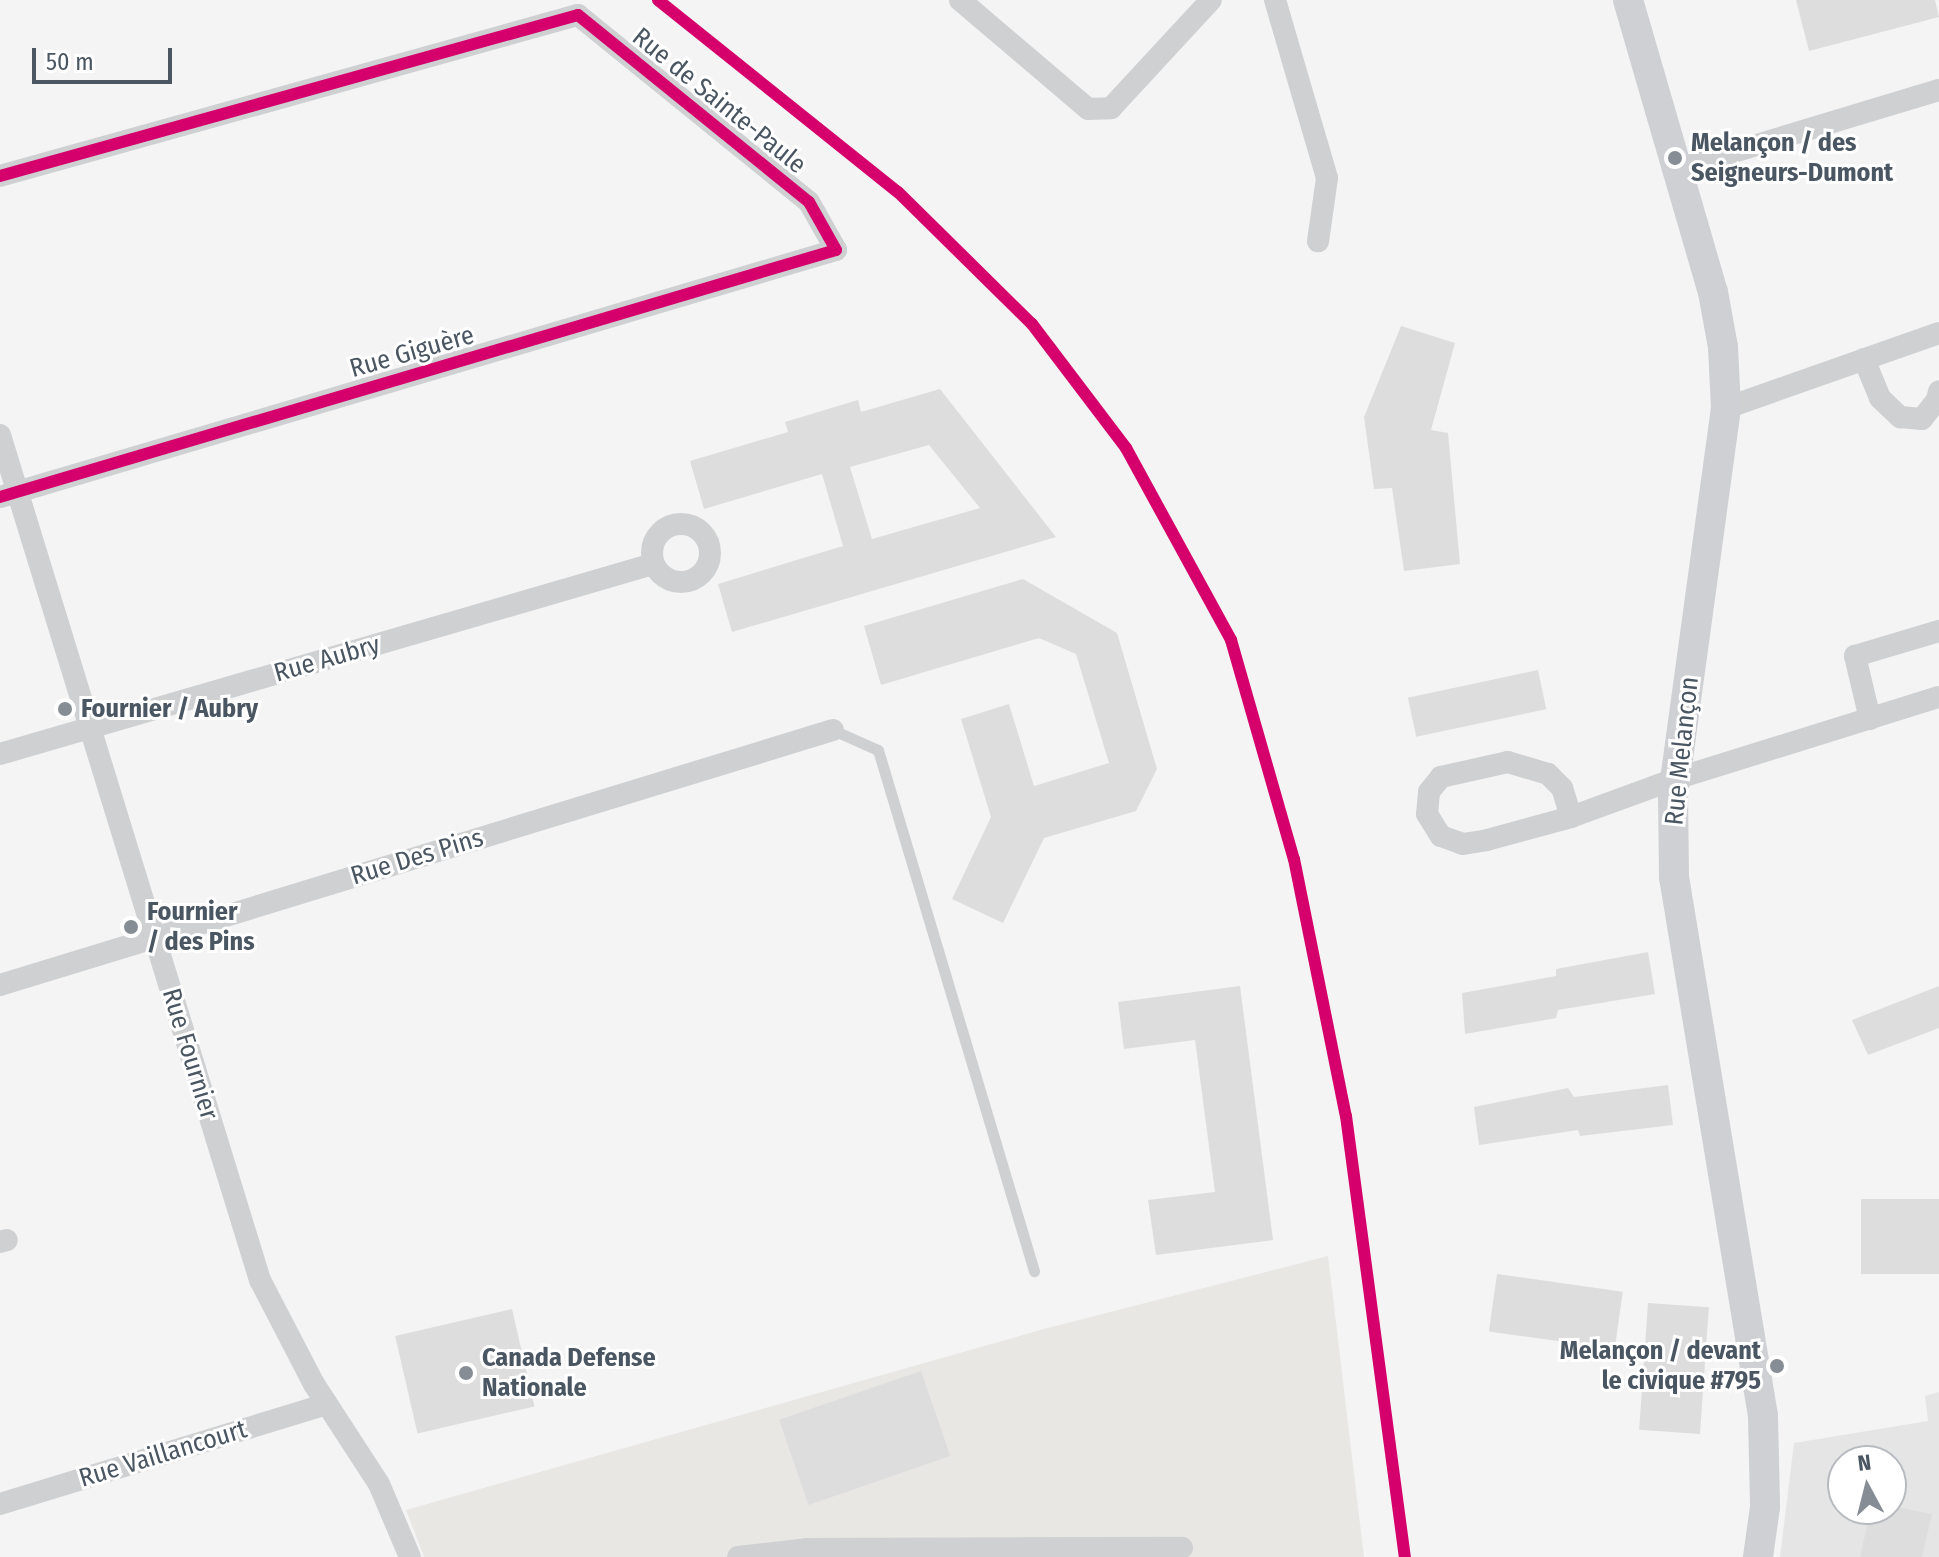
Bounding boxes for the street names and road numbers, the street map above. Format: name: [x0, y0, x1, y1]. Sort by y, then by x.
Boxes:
street label: Rue de Sainte-Paule: [626, 21, 812, 181]
street label: Rue Giguère: [346, 319, 478, 385]
street label: Rue Aubry: [271, 629, 383, 689]
street label: Rue Melançon: [1659, 675, 1705, 827]
street label: Rue Des Pins: [347, 822, 487, 892]
street label: Rue Fournier: [155, 985, 225, 1123]
street label: Rue Vaillancourt: [75, 1414, 251, 1494]

